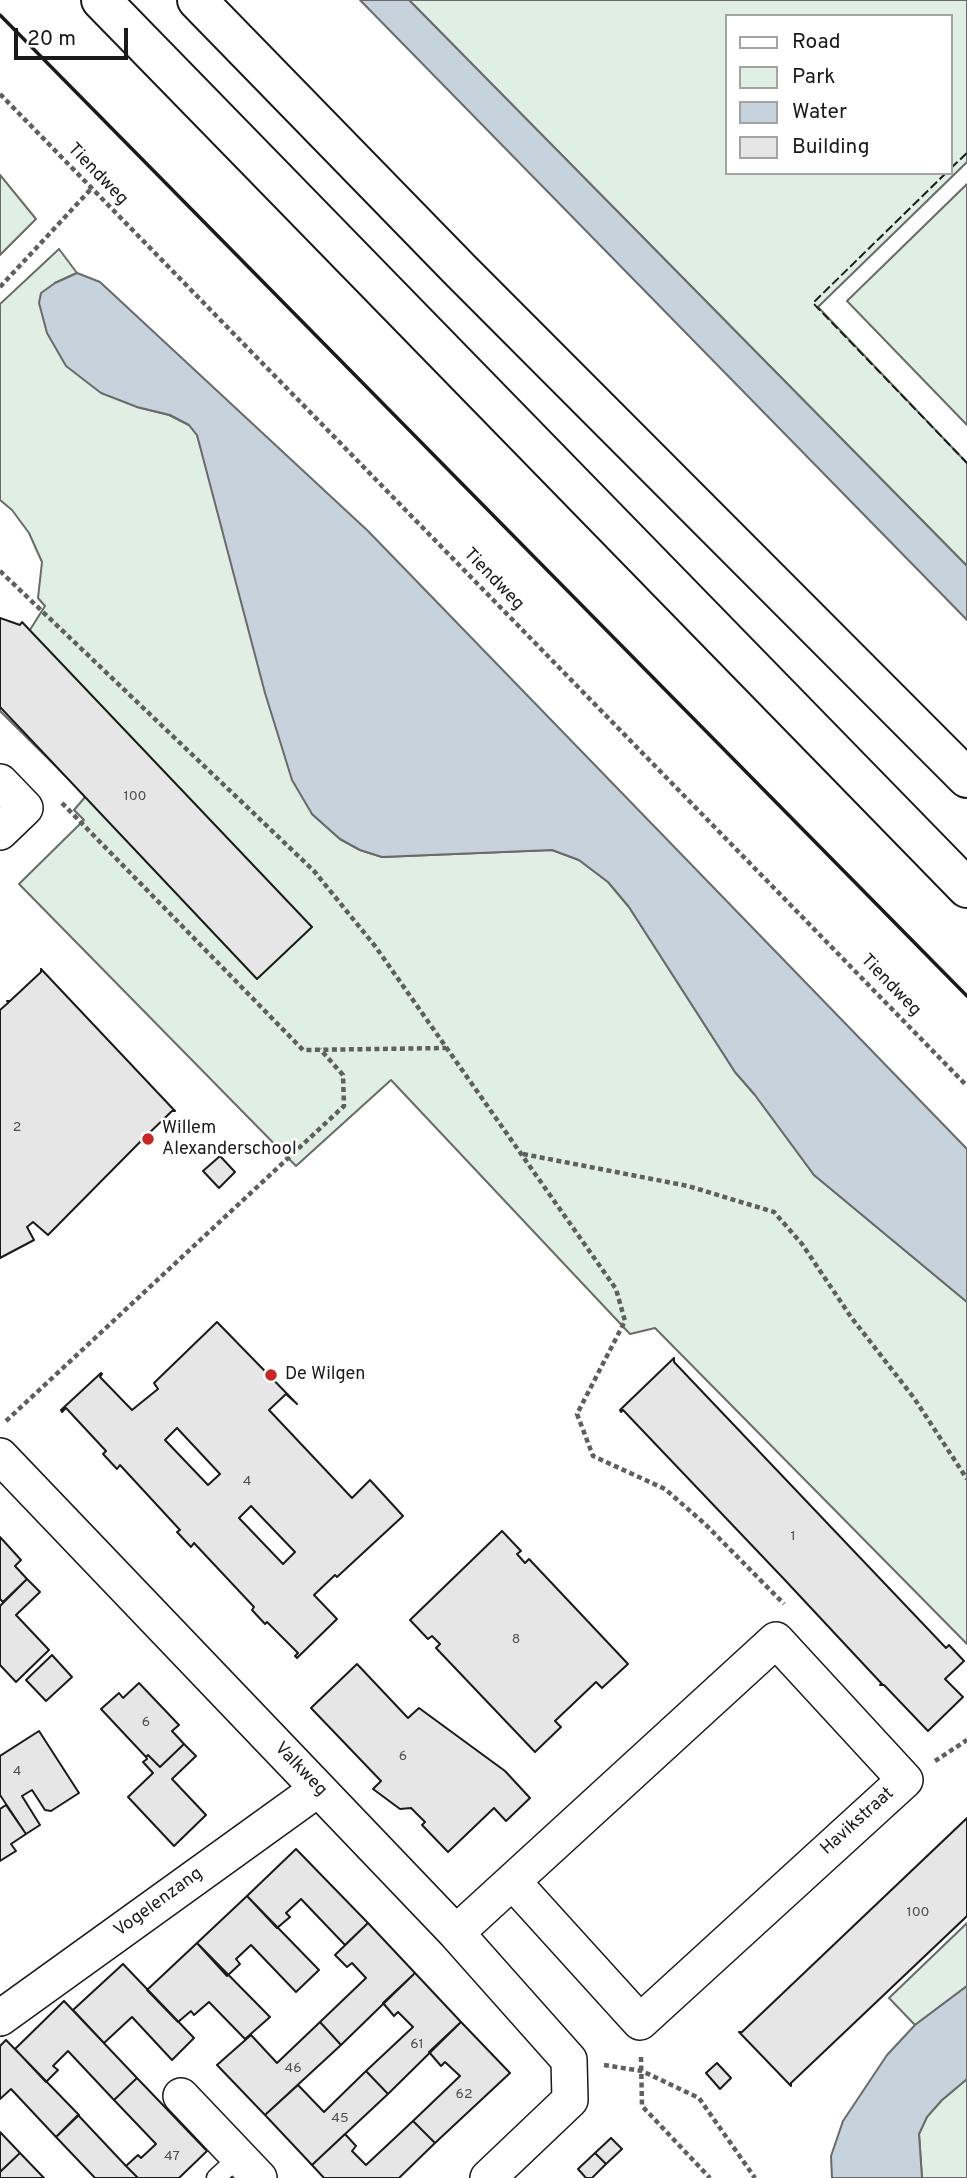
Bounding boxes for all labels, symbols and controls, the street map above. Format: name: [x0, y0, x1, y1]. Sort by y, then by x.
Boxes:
scale bar: [18, 14, 131, 58]
legend: [726, 14, 953, 175]
text: 20 m: [27, 26, 76, 53]
text: Road: [792, 29, 841, 56]
text: Park: [792, 64, 835, 91]
text: Water: [792, 99, 847, 126]
text: Building: [792, 134, 870, 161]
street label: Tiendweg: [62, 139, 132, 211]
street label: Tiendweg: [458, 544, 528, 616]
house number: 100: [123, 789, 147, 805]
street label: Tiendweg: [855, 950, 925, 1022]
place label: Willem Alexanderschool: [162, 1118, 297, 1160]
house number: 2: [13, 1120, 21, 1136]
marker: Willem Alexanderschool: [140, 1131, 156, 1147]
place label: De Wilgen: [285, 1364, 365, 1386]
marker: De Wilgen: [263, 1367, 279, 1383]
house number: 4: [243, 1474, 251, 1490]
house number: 1: [790, 1529, 796, 1545]
house number: 8: [512, 1632, 520, 1648]
house number: 6: [142, 1715, 150, 1731]
street label: Valkweg: [269, 1738, 331, 1802]
house number: 6: [399, 1749, 407, 1765]
house number: 4: [13, 1764, 21, 1780]
street label: Havikstraat: [817, 1784, 899, 1860]
street label: Vogelenzang: [111, 1864, 207, 1942]
house number: 100: [906, 1905, 930, 1921]
house number: 61: [410, 2037, 424, 2053]
house number: 46: [284, 2061, 302, 2077]
house number: 62: [456, 2087, 472, 2103]
house number: 45: [331, 2111, 349, 2127]
house number: 47: [164, 2149, 180, 2165]

